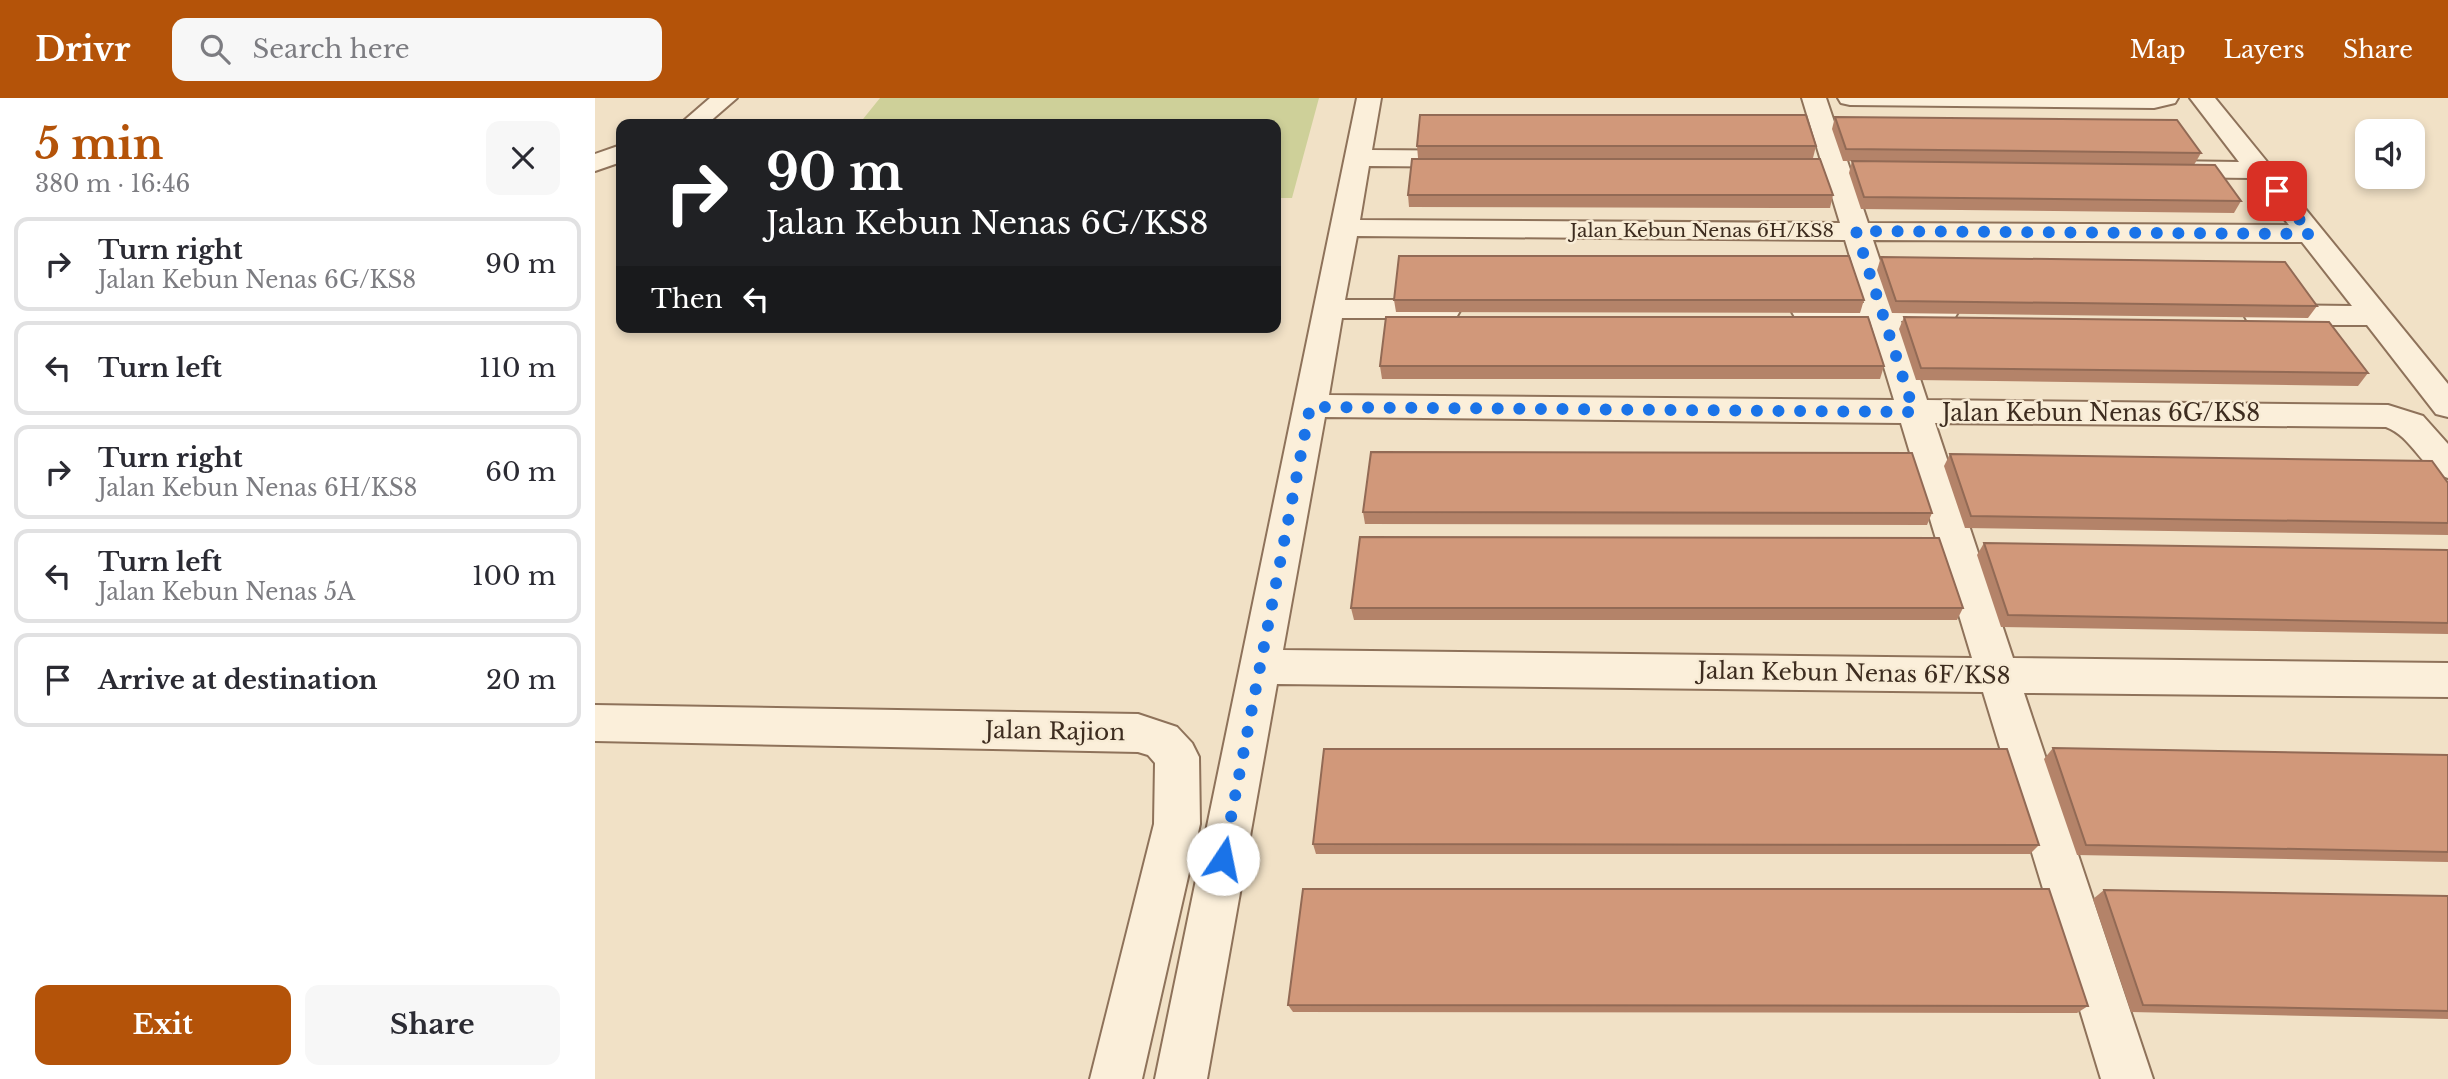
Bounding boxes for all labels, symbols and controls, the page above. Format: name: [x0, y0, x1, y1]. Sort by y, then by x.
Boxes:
search box: [172, 18, 662, 81]
text: Drivr: [35, 29, 130, 70]
icon: search: [196, 30, 234, 68]
text: Search here: [252, 33, 410, 65]
text: Map: [2130, 35, 2186, 64]
text: Layers: [2224, 35, 2305, 64]
text: Share: [2343, 35, 2413, 64]
text: 5 min: [35, 118, 163, 170]
map controls: [2355, 119, 2425, 189]
button: sound: [2355, 119, 2425, 189]
button: close: [486, 121, 560, 195]
text: 90 m: [766, 142, 903, 203]
icon: right: [651, 147, 742, 238]
pin: [2247, 161, 2307, 221]
text: 380 m · 16:46: [35, 170, 190, 198]
icon: arrive: [2258, 172, 2296, 210]
text: Jalan Kebun Nenas 6G/KS8: [766, 203, 1209, 243]
street label: Jalan Kebun Nenas 6H/KS8: [1567, 219, 1834, 242]
text: Turn right: [98, 234, 243, 266]
icon: right: [39, 245, 77, 283]
text: 90 m: [485, 248, 556, 280]
text: Jalan Kebun Nenas 6G/KS8: [98, 266, 416, 294]
icon: left: [737, 280, 775, 318]
text: Then: [651, 283, 723, 315]
icon: left: [39, 349, 77, 387]
text: Turn left: [98, 352, 222, 384]
text: 110 m: [479, 352, 556, 384]
street label: Jalan Kebun Nenas 6G/KS8: [1939, 399, 2260, 427]
text: Turn right: [98, 442, 243, 474]
icon: right: [39, 453, 77, 491]
text: 60 m: [485, 456, 556, 488]
text: Jalan Kebun Nenas 6H/KS8: [98, 474, 417, 502]
text: Turn left: [98, 546, 222, 578]
icon: left: [39, 557, 77, 595]
text: 100 m: [472, 560, 556, 592]
text: Jalan Kebun Nenas 5A: [98, 578, 355, 606]
street label: Jalan Kebun Nenas 6F/KS8: [1694, 656, 2011, 690]
icon: arrive: [39, 661, 77, 699]
text: Arrive at destination: [98, 664, 378, 696]
text: 20 m: [486, 664, 556, 696]
street label: Jalan Rajion: [982, 716, 1126, 746]
position arrow: [1186, 822, 1260, 896]
button: Exit: [35, 985, 291, 1065]
button: Share: [305, 985, 560, 1065]

